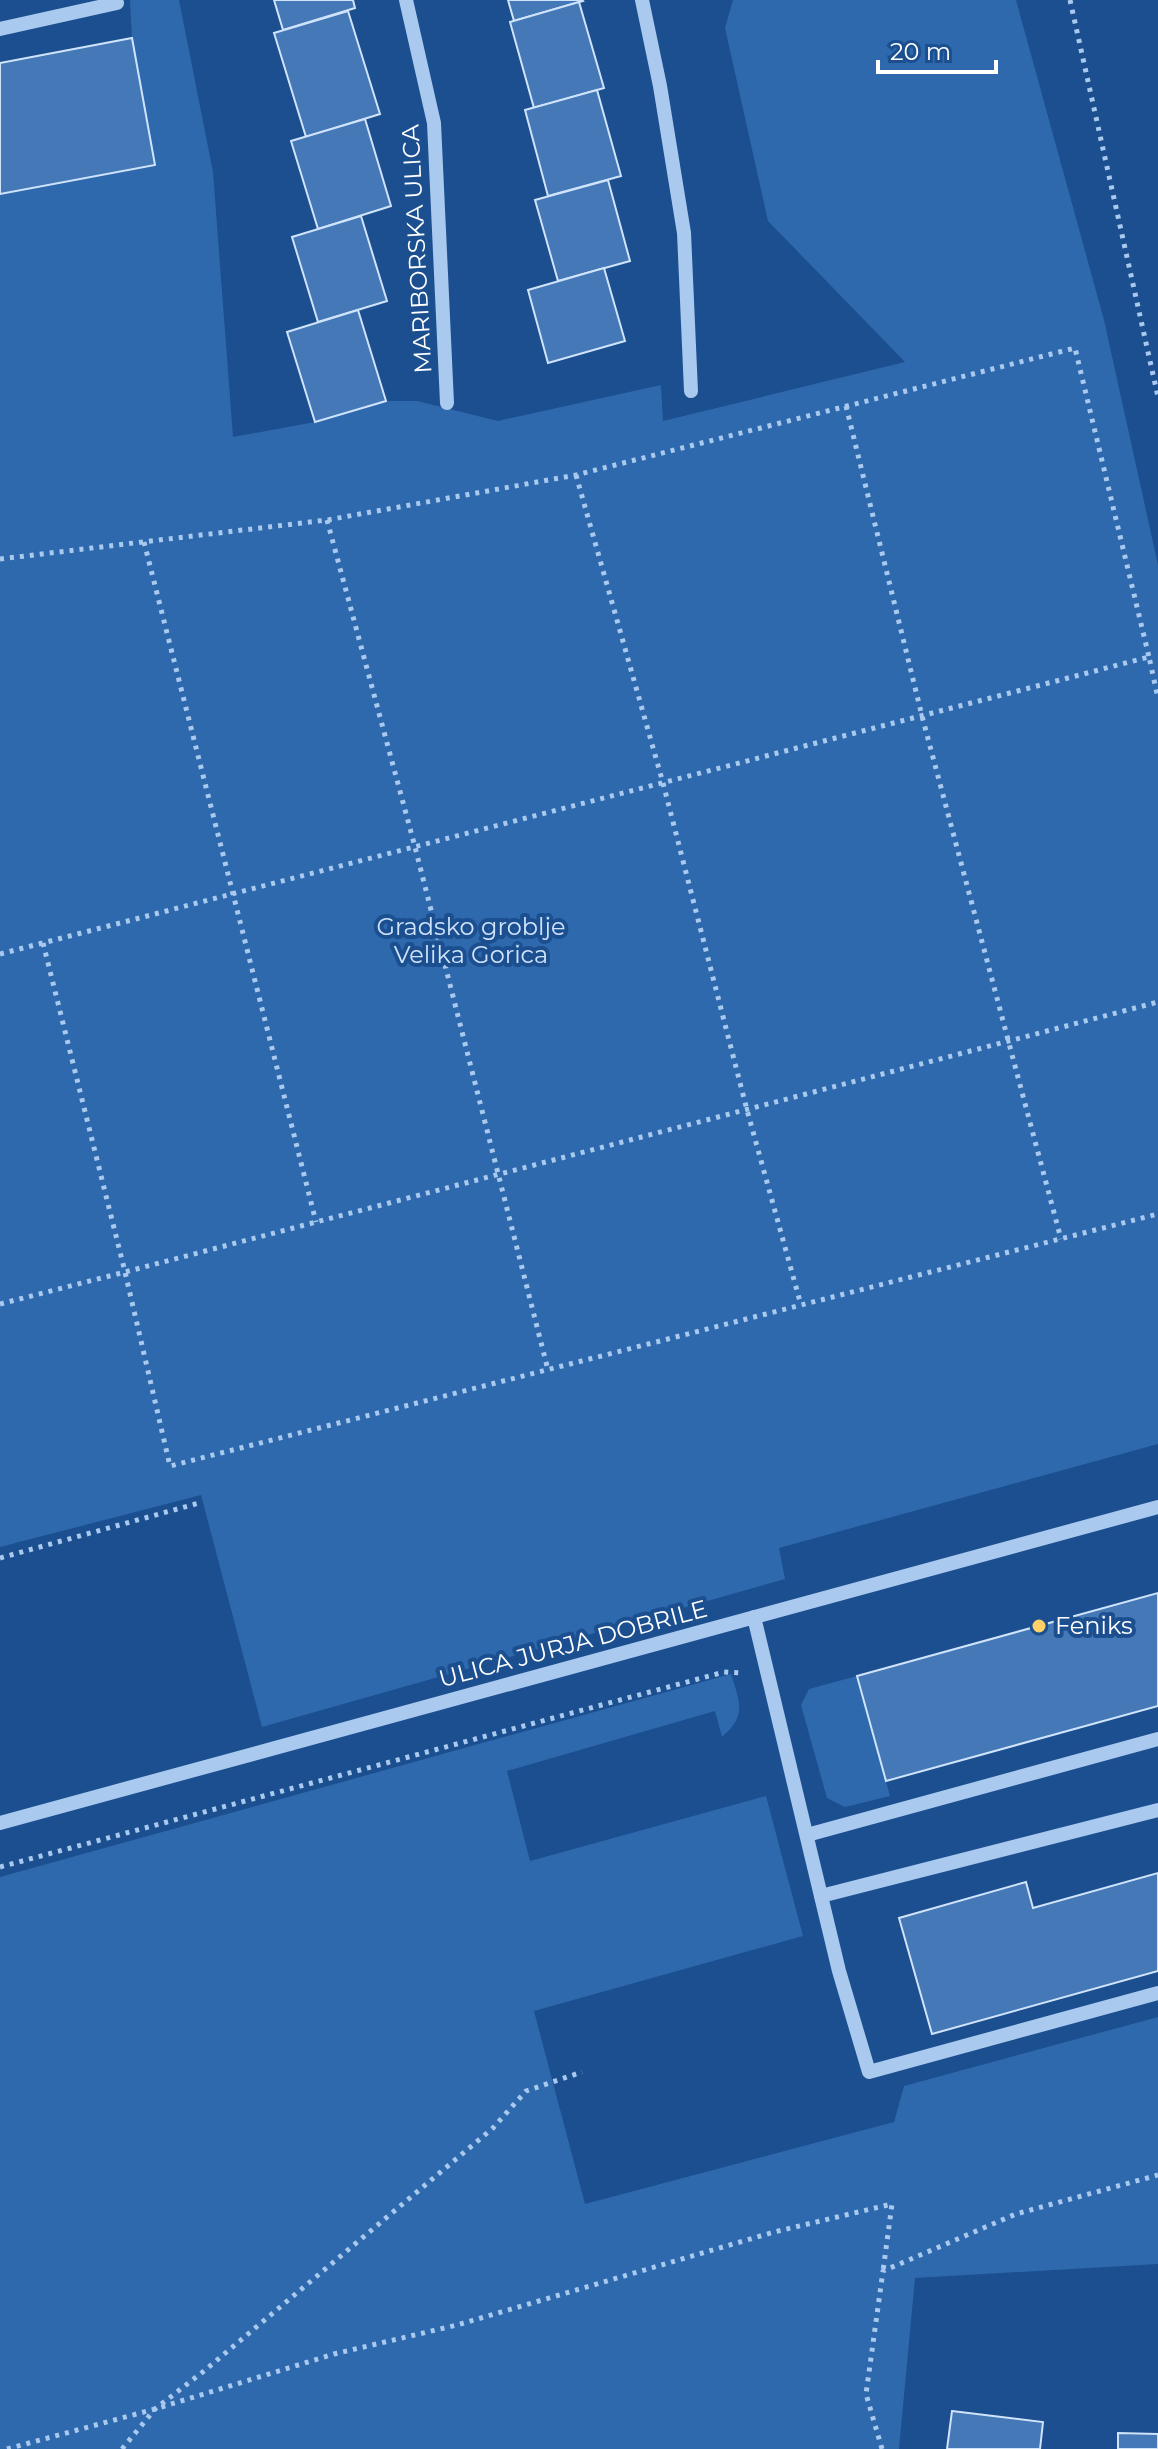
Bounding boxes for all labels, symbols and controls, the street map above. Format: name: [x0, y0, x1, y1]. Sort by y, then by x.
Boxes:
scale bar: [878, 24, 996, 74]
text: 20 m: [890, 37, 951, 66]
street label: MARIBORSKA ULICA: [395, 123, 438, 374]
park label: Gradsko groblje Velika Gorica: [376, 912, 566, 969]
street label: ULICA JURJA DOBRILE: [436, 1594, 710, 1693]
place label: Feniks: [1055, 1611, 1133, 1640]
marker: Feniks: [1030, 1617, 1048, 1635]

